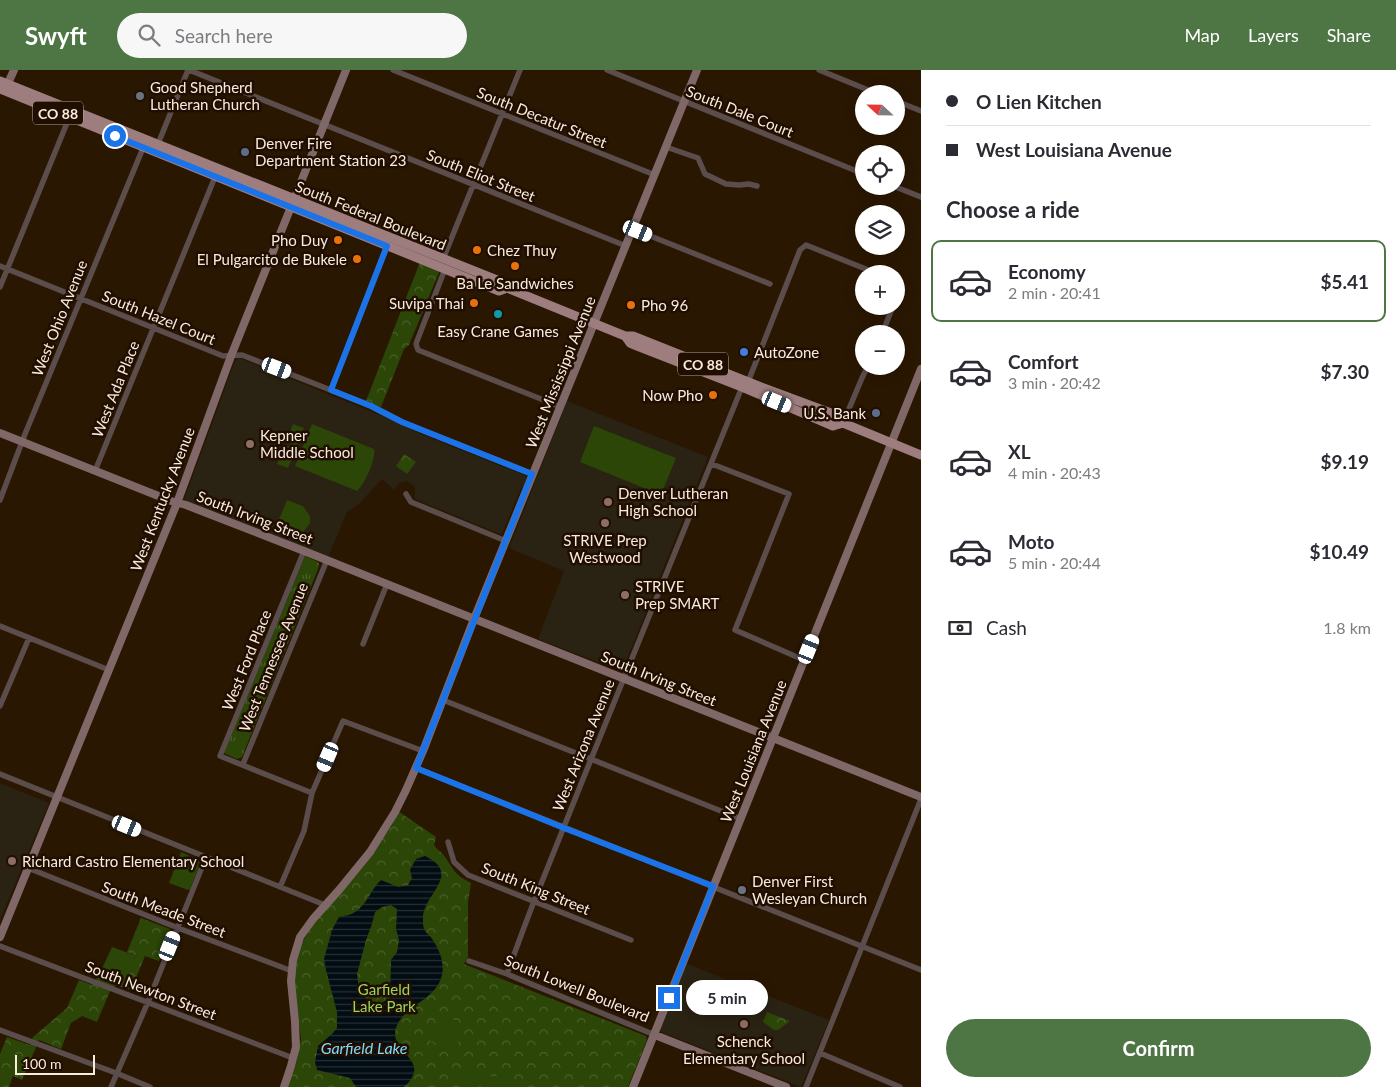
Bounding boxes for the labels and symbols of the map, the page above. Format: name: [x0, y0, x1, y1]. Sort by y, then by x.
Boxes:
place label: Good Shepherd Lutheran Church: [150, 78, 260, 113]
street label: South Dale Court: [684, 81, 797, 141]
street label: South Decatur Street: [474, 83, 610, 152]
north arrow: [855, 85, 905, 135]
marker: Good Shepherd Lutheran Church: [134, 90, 146, 102]
road number: CO 88: [33, 102, 83, 124]
route start: [104, 125, 126, 147]
place label: Denver Fire Department Station 23: [255, 134, 407, 169]
street label: South Eliot Street: [424, 145, 538, 205]
marker: Denver Fire Department Station 23: [239, 146, 251, 158]
street label: South Federal Boulevard: [293, 176, 449, 254]
car: [621, 218, 654, 244]
place label: Pho Duy: [271, 231, 328, 249]
marker: Pho Duy: [332, 234, 344, 246]
place label: Chez Thuy: [487, 241, 557, 259]
marker: Chez Thuy: [471, 244, 483, 256]
place label: El Pulgarcito de Bukele: [197, 250, 347, 268]
marker: El Pulgarcito de Bukele: [351, 253, 363, 265]
street label: West Ohio Avenue: [27, 257, 91, 379]
marker: Ba Le Sandwiches: [509, 260, 521, 272]
place label: Ba Le Sandwiches: [456, 274, 574, 292]
street label: South Hazel Court: [100, 286, 219, 348]
street label: West Mississippi Avenue: [521, 293, 599, 451]
place label: Suvipa Thai: [389, 294, 464, 312]
place label: Pho 96: [641, 296, 688, 314]
marker: Suvipa Thai: [468, 297, 480, 309]
marker: Pho 96: [625, 299, 637, 311]
marker: Easy Crane Games: [492, 308, 504, 320]
place label: Easy Crane Games: [437, 322, 559, 340]
street label: West Ada Place: [87, 338, 143, 440]
place label: AutoZone: [754, 343, 819, 361]
marker: AutoZone: [738, 346, 750, 358]
road number: CO 88: [678, 352, 728, 376]
car: [260, 356, 293, 380]
place label: Now Pho: [642, 386, 703, 404]
marker: Now Pho: [707, 389, 719, 401]
car: [760, 389, 793, 415]
place label: U.S. Bank: [803, 404, 866, 422]
marker: U.S. Bank: [870, 407, 882, 419]
street label: West Kentucky Avenue: [126, 424, 198, 574]
place label: Kepner Middle School: [260, 426, 354, 461]
marker: Kepner Middle School: [244, 438, 256, 450]
place label: Denver Lutheran High School: [618, 484, 728, 519]
street label: South Irving Street: [194, 487, 316, 548]
marker: Denver Lutheran High School: [602, 496, 614, 508]
marker: STRIVE Prep Westwood: [599, 517, 611, 529]
place label: STRIVE Prep Westwood: [563, 531, 647, 566]
place label: STRIVE Prep SMART: [635, 577, 719, 612]
street label: West Tennessee Avenue: [235, 580, 311, 734]
marker: STRIVE Prep SMART: [619, 589, 631, 601]
street label: West Ford Place: [218, 607, 274, 713]
car: [796, 632, 821, 666]
street label: South Irving Street: [599, 647, 720, 710]
street label: West Arizona Avenue: [548, 676, 618, 814]
street label: West Louisiana Avenue: [716, 677, 790, 825]
car: [315, 740, 340, 774]
car: [110, 813, 143, 839]
place label: Richard Castro Elementary School: [22, 852, 244, 870]
marker: Richard Castro Elementary School: [6, 855, 18, 867]
street label: South King Street: [479, 858, 594, 918]
place label: Denver First Wesleyan Church: [752, 872, 867, 907]
street label: South Meade Street: [99, 877, 229, 941]
marker: Denver First Wesleyan Church: [736, 884, 748, 896]
car: [157, 929, 182, 963]
street label: South Lowell Boulevard: [502, 951, 652, 1025]
street label: South Newton Street: [83, 957, 220, 1024]
park label: Garfield Lake Park: [352, 980, 416, 1015]
callout: 5 min: [686, 980, 769, 1016]
route end: [658, 987, 680, 1009]
marker: Schenck Elementary School: [738, 1018, 750, 1030]
place label: Schenck Elementary School: [683, 1032, 805, 1067]
water label: Garfield Lake: [321, 1038, 408, 1057]
scale bar: [15, 1052, 95, 1075]

